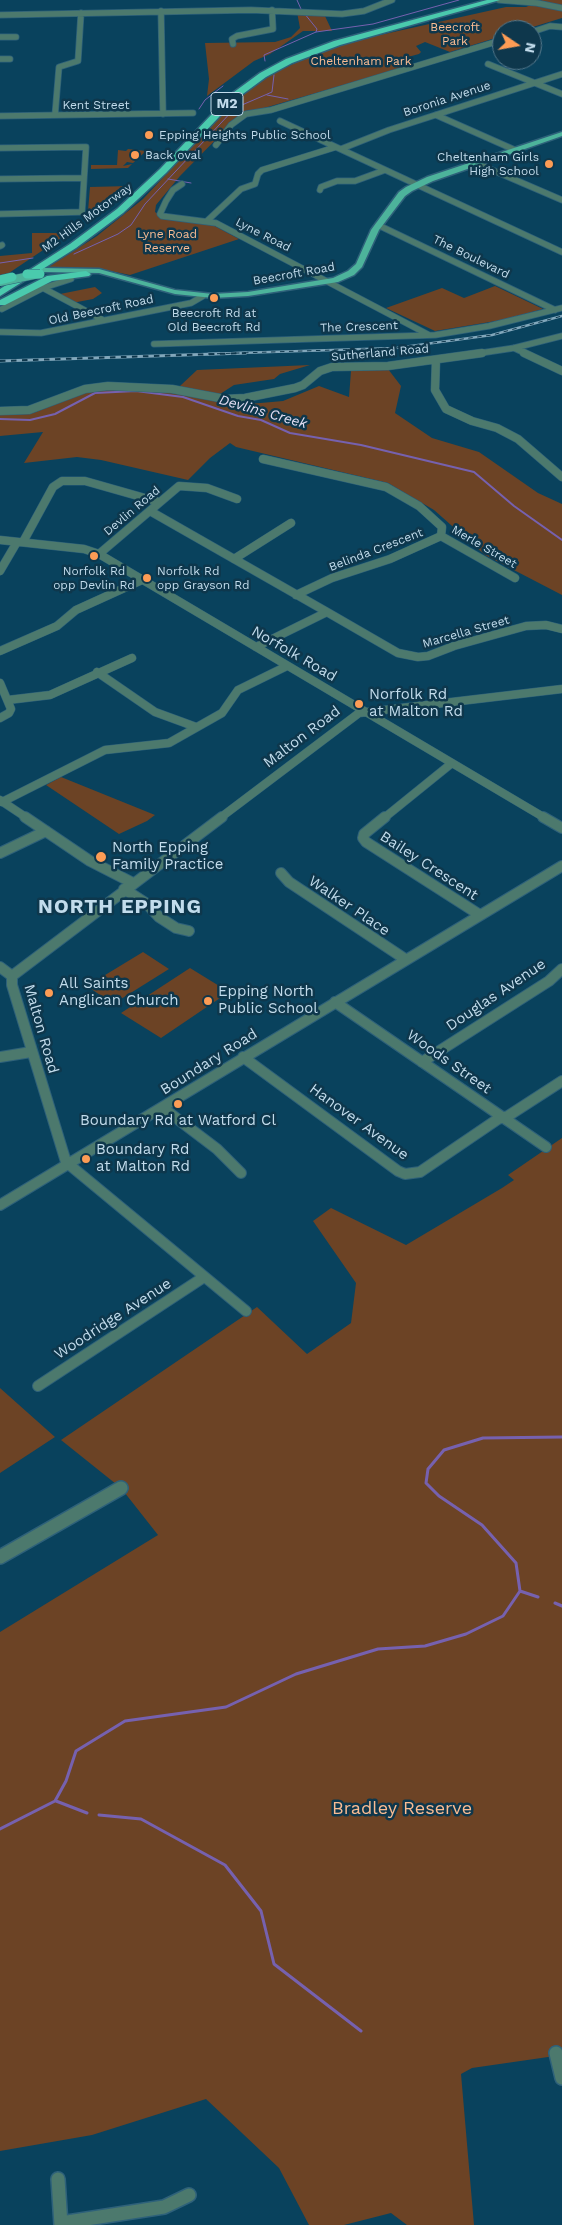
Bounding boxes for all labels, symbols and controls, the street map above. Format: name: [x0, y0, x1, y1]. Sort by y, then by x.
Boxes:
park label: Beecroft Park: [430, 20, 480, 48]
north arrow: [492, 20, 542, 70]
text: N: [522, 41, 540, 55]
park label: Cheltenham Park: [311, 54, 411, 68]
street label: Boronia Avenue: [402, 78, 492, 120]
road number: M2: [211, 92, 243, 116]
street label: Kent Street: [63, 98, 129, 112]
place label: Epping Heights Public School: [159, 128, 331, 142]
marker: Epping Heights Public School: [143, 129, 155, 141]
place label: Back oval: [145, 148, 201, 162]
marker: Back oval: [129, 149, 141, 161]
place label: Cheltenham Girls High School: [437, 150, 539, 178]
marker: Cheltenham Girls High School: [543, 158, 555, 170]
street label: M2 Hills Motorway: [39, 180, 135, 256]
street label: Lyne Road: [233, 215, 293, 255]
park label: Lyne Road Reserve: [137, 227, 197, 255]
street label: The Boulevard: [430, 232, 512, 282]
street label: Beecroft Road: [252, 260, 336, 288]
street label: Old Beecroft Road: [47, 292, 155, 328]
marker: Beecroft Rd at Old Beecroft Rd: [208, 292, 220, 304]
place label: Beecroft Rd at Old Beecroft Rd: [168, 306, 260, 334]
street label: The Crescent: [320, 318, 398, 336]
street label: Sutherland Road: [331, 342, 429, 364]
water label: Devlins Creek: [217, 391, 309, 433]
street label: Devlin Road: [101, 483, 163, 539]
street label: Merle Street: [449, 523, 519, 571]
street label: Belinda Crescent: [327, 525, 425, 575]
marker: Norfolk Rd opp Devlin Rd: [88, 550, 100, 562]
place label: Norfolk Rd opp Devlin Rd: [53, 564, 135, 592]
place label: Norfolk Rd opp Grayson Rd: [157, 564, 250, 592]
marker: Norfolk Rd opp Grayson Rd: [141, 572, 153, 584]
street label: Marcella Street: [421, 613, 511, 651]
street label: Norfolk Road: [248, 622, 340, 686]
place label: Norfolk Rd at Malton Rd: [369, 686, 463, 721]
marker: Norfolk Rd at Malton Rd: [353, 698, 365, 710]
street label: Malton Road: [260, 702, 344, 772]
street label: Bailey Crescent: [377, 828, 481, 904]
place label: North Epping Family Practice: [112, 839, 224, 874]
marker: North Epping Family Practice: [94, 850, 108, 864]
street label: Walker Place: [305, 872, 393, 940]
district label: NORTH EPPING: [37, 895, 203, 919]
street label: Douglas Avenue: [443, 955, 549, 1035]
place label: All Saints Anglican Church: [59, 975, 178, 1010]
street label: Malton Road: [20, 982, 62, 1076]
place label: Epping North Public School: [218, 983, 318, 1018]
marker: All Saints Anglican Church: [43, 987, 55, 999]
marker: Epping North Public School: [202, 995, 214, 1007]
street label: Boundary Road: [157, 1025, 261, 1099]
street label: Woods Street: [403, 1026, 495, 1098]
street label: Hanover Avenue: [306, 1080, 412, 1164]
marker: Boundary Rd at Watford Cl: [172, 1098, 184, 1110]
place label: Boundary Rd at Watford Cl: [80, 1112, 276, 1130]
place label: Boundary Rd at Malton Rd: [96, 1141, 190, 1176]
marker: Boundary Rd at Malton Rd: [80, 1153, 92, 1165]
street label: Woodridge Avenue: [51, 1275, 175, 1363]
park label: Bradley Reserve: [332, 1798, 472, 1820]

